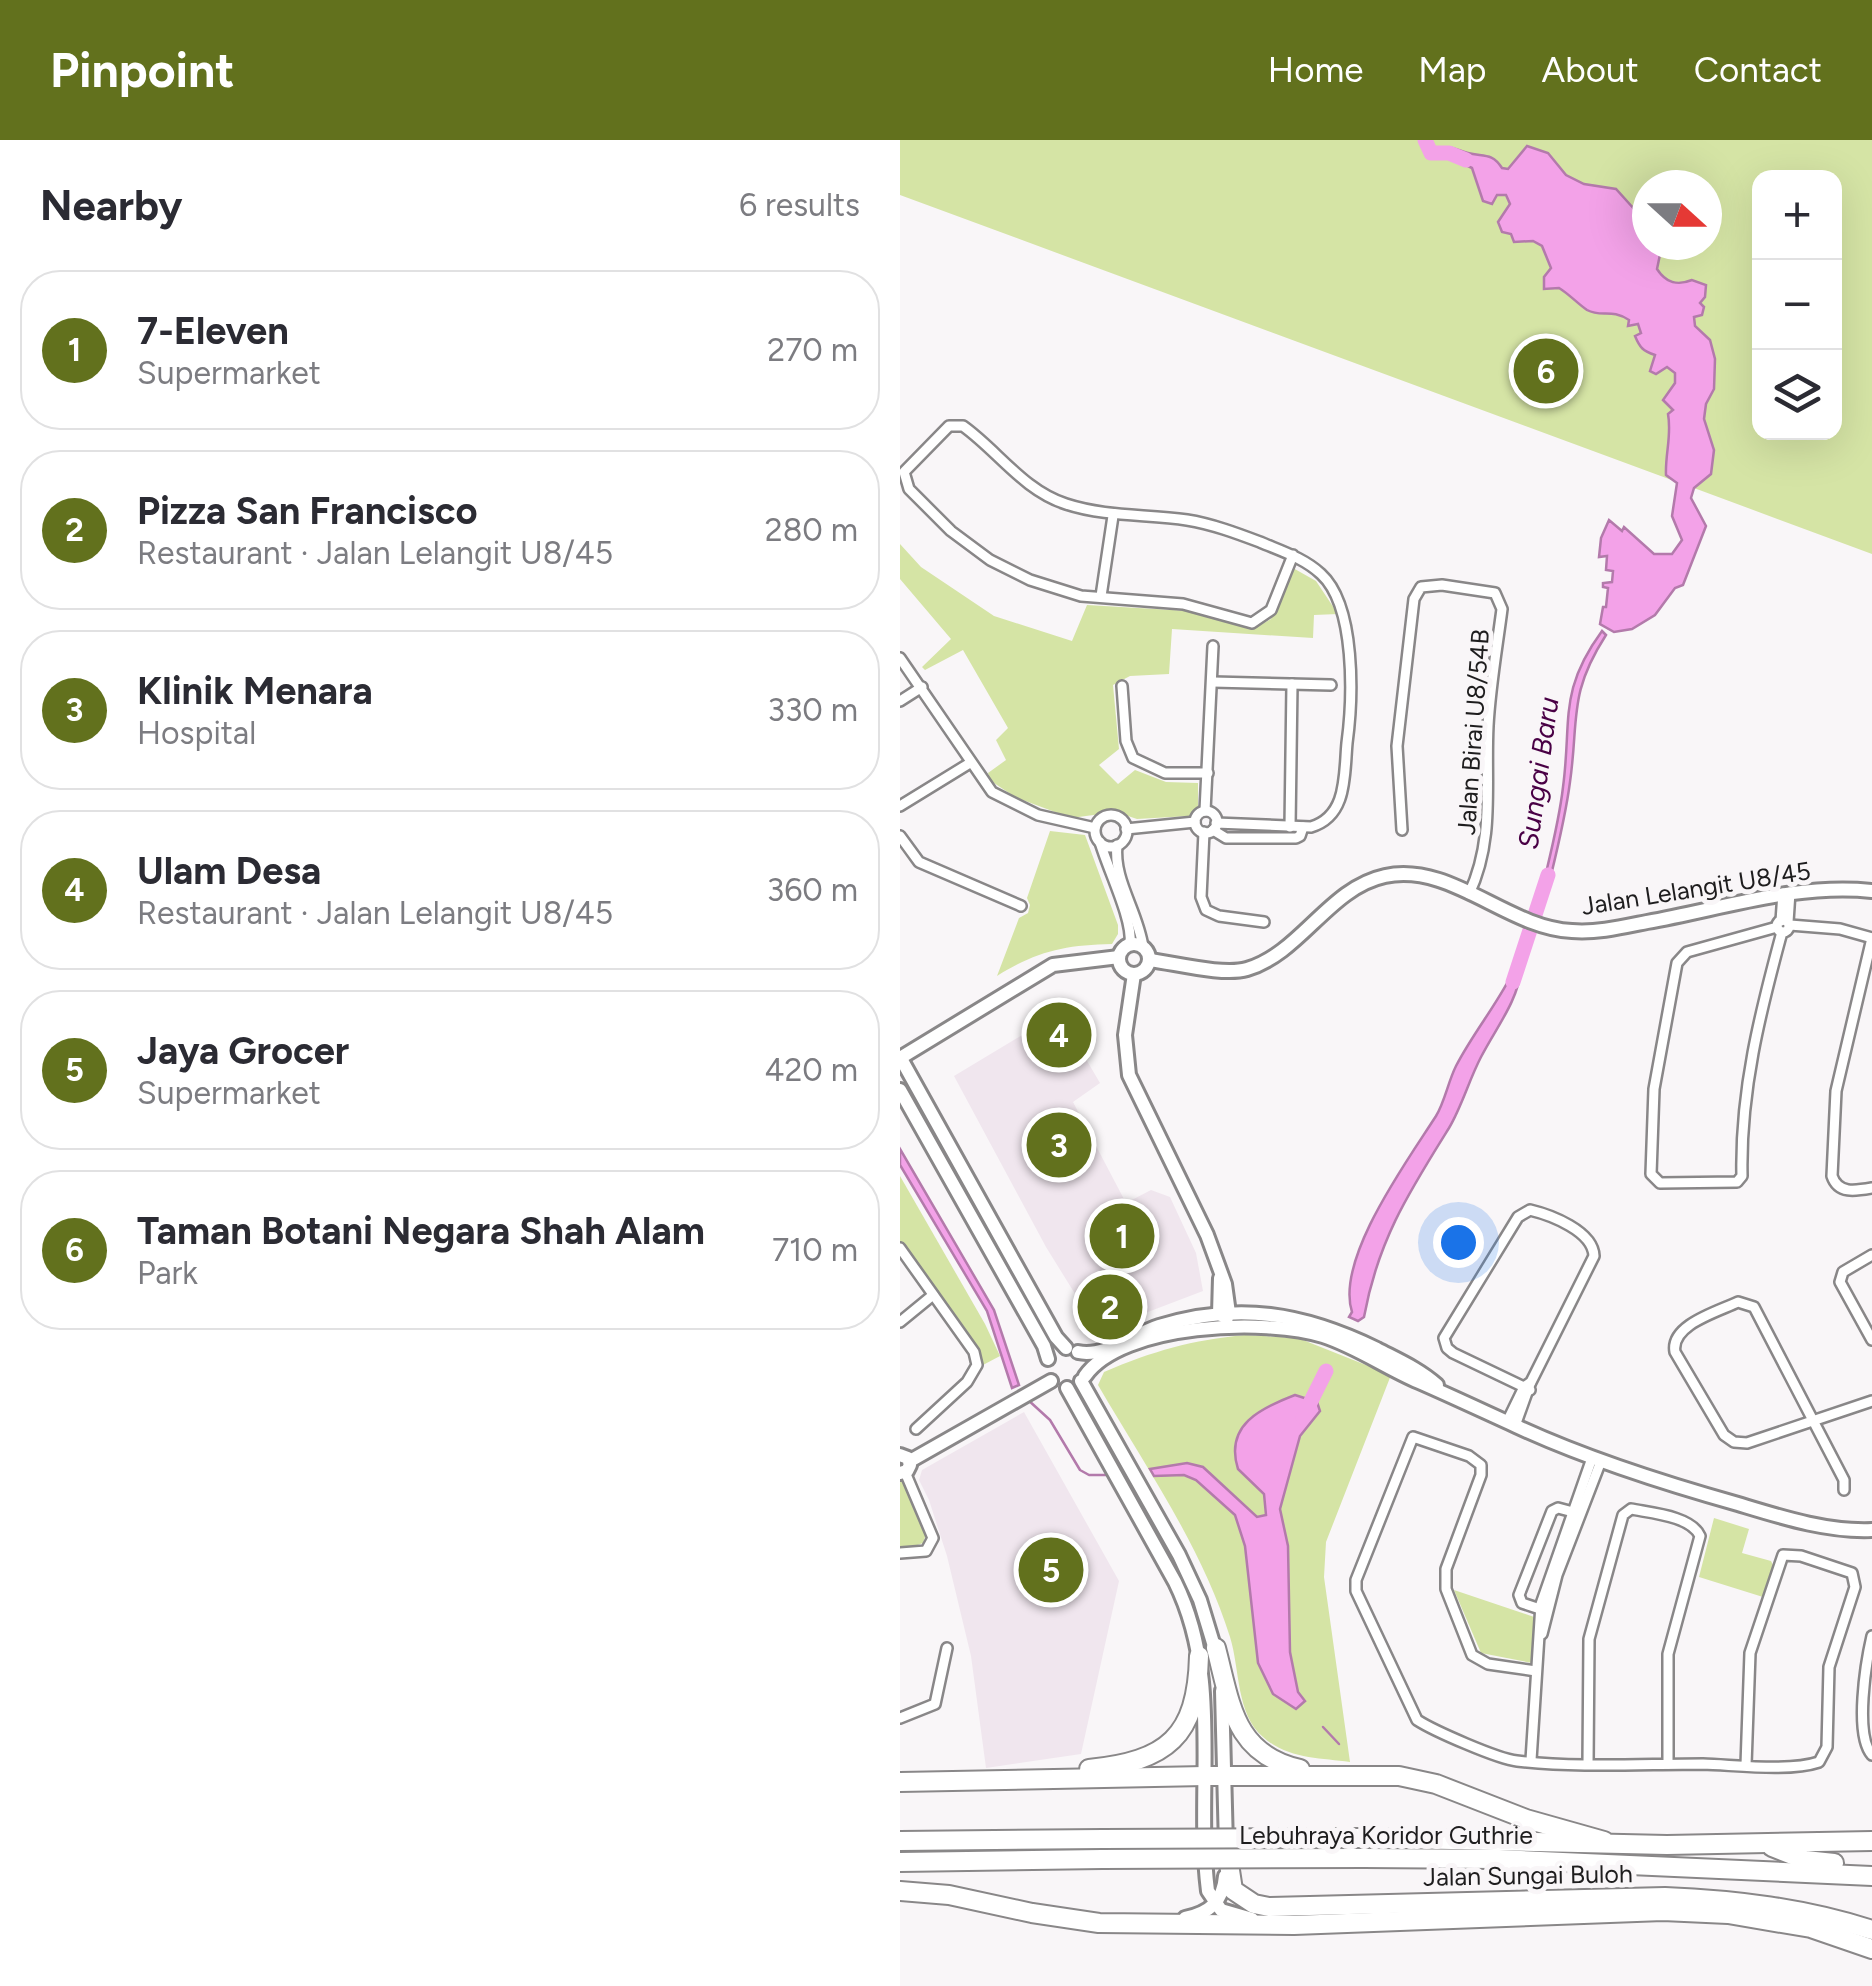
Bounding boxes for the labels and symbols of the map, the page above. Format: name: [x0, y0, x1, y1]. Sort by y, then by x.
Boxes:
north arrow: [1632, 170, 1722, 260]
pin: 6: [1514, 334, 1578, 408]
street label: Jalan Birai U8/54B: [1451, 628, 1495, 836]
water label: Sungai Baru: [1510, 695, 1566, 851]
street label: Jalan Lelangit U8/45: [1579, 855, 1813, 921]
pin: 4: [1026, 998, 1092, 1072]
pin: 3: [1026, 1108, 1092, 1182]
pin: 1: [1090, 1198, 1154, 1274]
your location: [1433, 1217, 1484, 1268]
pin: 2: [1078, 1270, 1142, 1344]
pin: 5: [1018, 1532, 1084, 1608]
street label: Lebuhraya Koridor Guthrie: [1239, 1820, 1533, 1850]
street label: Jalan Sungai Buloh: [1423, 1858, 1633, 1892]

